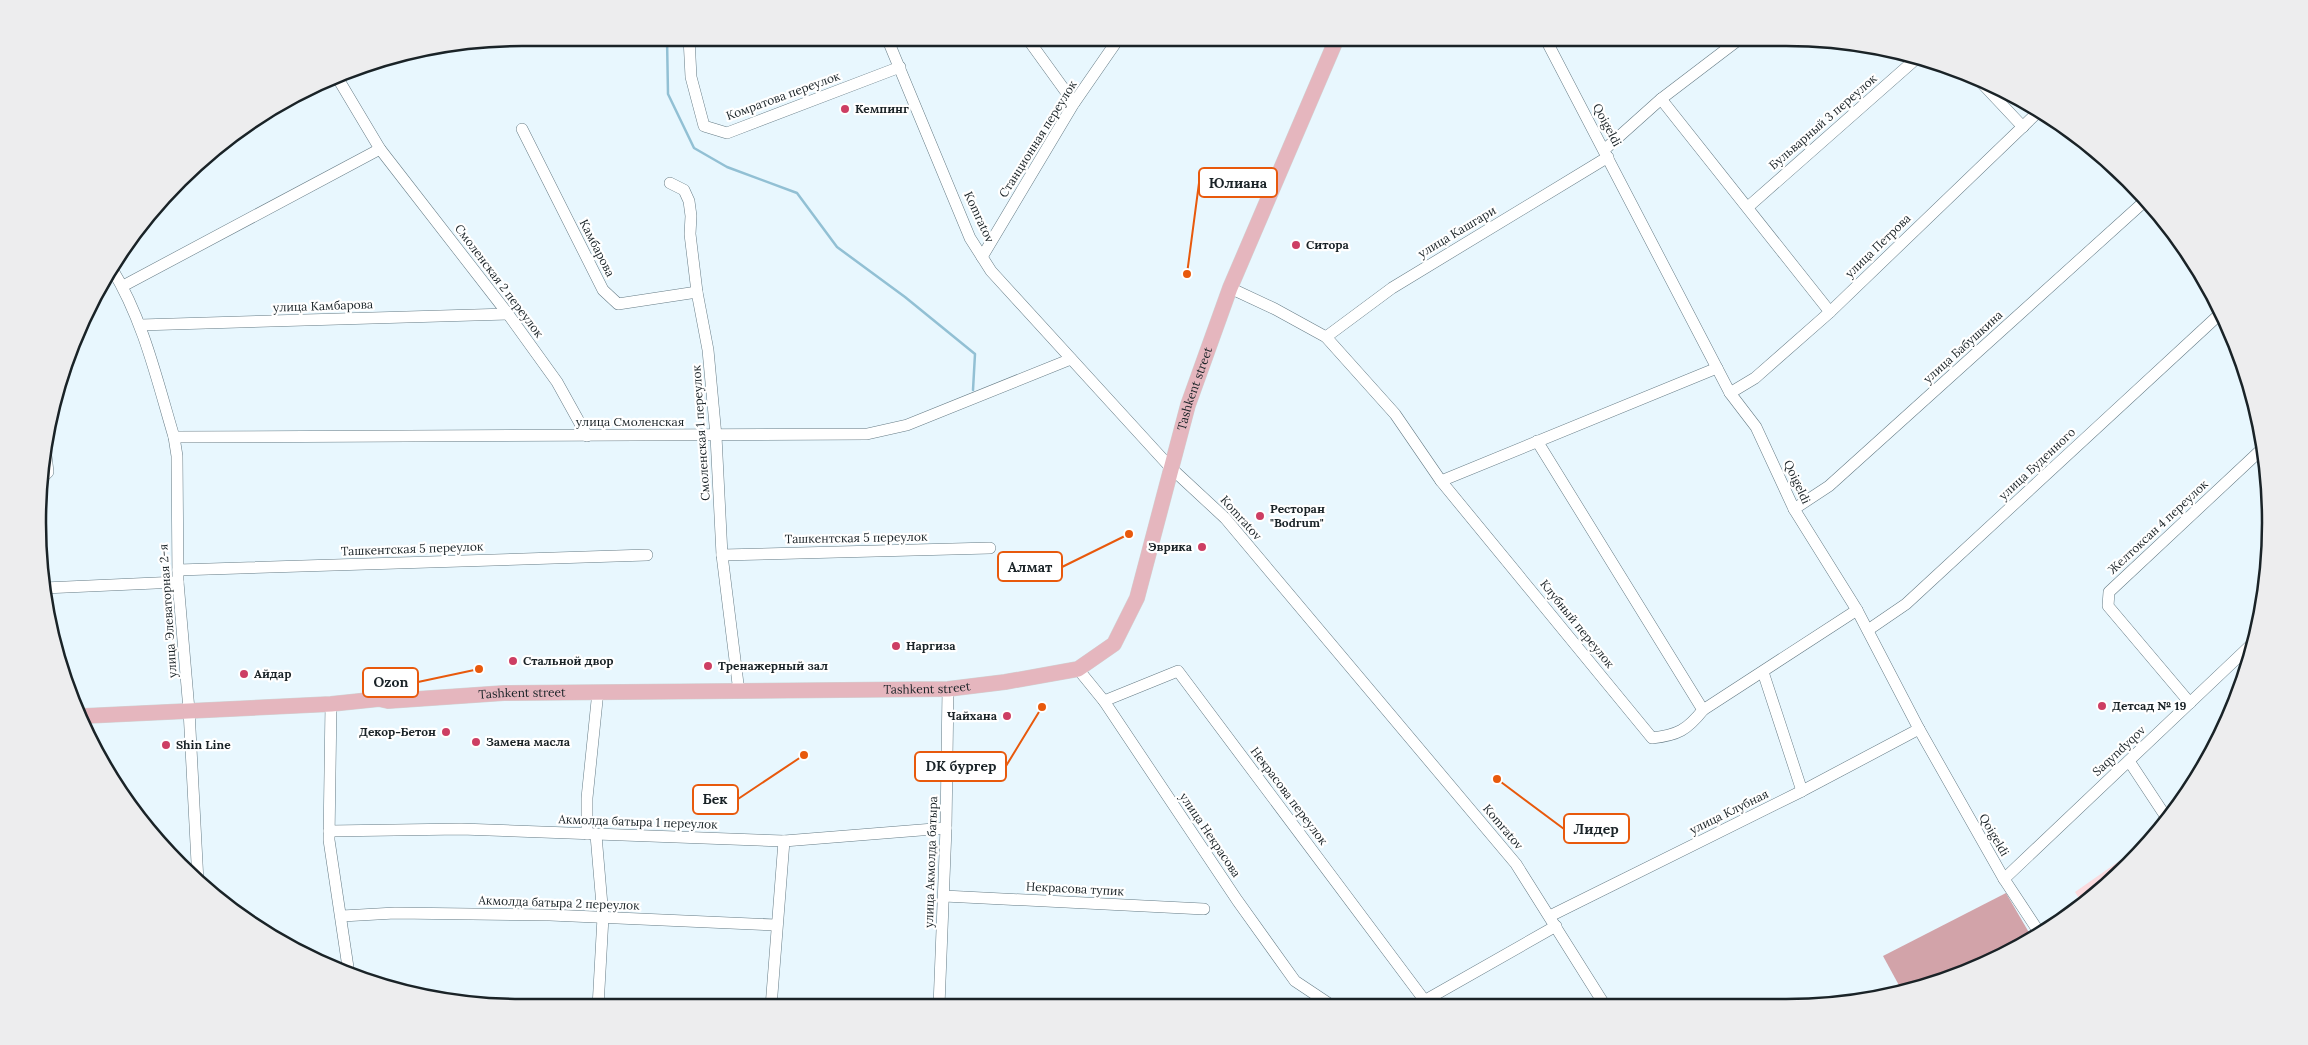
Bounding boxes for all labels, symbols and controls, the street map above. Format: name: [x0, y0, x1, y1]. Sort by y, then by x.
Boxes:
street label: Комратова переулок: [724, 68, 842, 123]
street label: Бульварный 3 переулок: [1766, 70, 1880, 173]
street label: Станционная переулок: [995, 77, 1080, 200]
place label: Кемпинг: [855, 101, 909, 116]
street label: Qoigeldi: [1590, 101, 1625, 149]
marker: Кемпинг: [839, 103, 851, 115]
callout: Юлиана: [1199, 168, 1277, 197]
text: Юлиана: [1209, 174, 1268, 192]
street label: Komratov: [961, 189, 998, 246]
street label: улица Кашгари: [1415, 202, 1498, 261]
street label: улица Петрова: [1842, 211, 1914, 281]
street label: Камбарова: [577, 216, 618, 279]
street label: Смоленская 2 переулок: [452, 221, 547, 341]
place label: Ситора: [1306, 237, 1349, 252]
marker: Ситора: [1290, 239, 1302, 251]
street label: улица Камбарова: [273, 296, 373, 315]
street label: улица Бабушкина: [1920, 307, 2005, 386]
street label: Tashkent street: [1174, 345, 1215, 432]
street label: Смоленская 1 переулок: [688, 364, 713, 501]
street label: улица Смоленская: [576, 414, 684, 429]
street label: улица Буденного: [1995, 424, 2078, 503]
street label: Qoigeldi: [1781, 457, 1814, 506]
street label: Желтоксан 4 переулок: [2104, 476, 2211, 577]
street label: Komratov: [1218, 492, 1266, 544]
place label: Ресторан "Bodrum": [1270, 501, 1325, 530]
marker: Ресторан "Bodrum": [1254, 510, 1266, 522]
street label: Ташкентская 5 переулок: [785, 529, 928, 546]
street label: Ташкентская 5 переулок: [340, 538, 484, 558]
place label: Эврика: [1148, 539, 1193, 554]
marker: Эврика: [1196, 541, 1208, 553]
street label: улица Элеваторная 2-я: [155, 544, 180, 678]
callout: Алмат: [998, 552, 1062, 581]
text: Алмат: [1008, 558, 1053, 576]
street label: Клубный переулок: [1537, 576, 1618, 671]
place label: Наргиза: [906, 638, 956, 653]
marker: Наргиза: [890, 640, 902, 652]
place label: Стальной двор: [523, 653, 614, 668]
marker: Стальной двор: [507, 655, 519, 667]
place label: Тренажерный зал: [718, 658, 828, 673]
marker: Тренажерный зал: [702, 660, 714, 672]
place label: Айдар: [254, 666, 291, 681]
marker: Айдар: [238, 668, 250, 680]
callout: Ozon: [363, 668, 418, 697]
text: Ozon: [374, 673, 408, 691]
street label: Tashkent street: [883, 678, 972, 697]
street label: Tashkent street: [478, 684, 566, 702]
place label: Детсад № 19: [2112, 698, 2186, 713]
marker: Детсад № 19: [2096, 700, 2108, 712]
place label: Чайхана: [947, 708, 998, 723]
marker: Чайхана: [1001, 710, 1013, 722]
street label: Saqyndyqov: [2089, 722, 2149, 779]
place label: Декор-Бетон: [359, 724, 436, 739]
marker: Декор-Бетон: [440, 726, 452, 738]
place label: Замена масла: [486, 734, 571, 749]
marker: Замена масла: [470, 736, 482, 748]
place label: Shin Line: [176, 737, 231, 752]
marker: Shin Line: [160, 739, 172, 751]
street label: Некрасова переулок: [1248, 744, 1331, 848]
callout: DK бургер: [915, 752, 1006, 781]
text: DK бургер: [926, 757, 996, 775]
callout: Бек: [693, 785, 738, 814]
street label: улица Клубная: [1687, 786, 1771, 837]
text: Бек: [702, 790, 728, 808]
street label: улица Некрасова: [1177, 790, 1244, 880]
street label: улица Акмолда батыра: [921, 796, 940, 928]
street label: Komratov: [1480, 801, 1527, 853]
street label: Акмолда батыра 1 переулок: [557, 811, 718, 832]
street label: Qoigeldi: [1976, 811, 2013, 859]
callout: Лидер: [1564, 814, 1629, 843]
text: Лидер: [1573, 820, 1619, 838]
street label: Некрасова тупик: [1026, 878, 1125, 899]
street label: Акмолда батыра 2 переулок: [477, 892, 641, 913]

